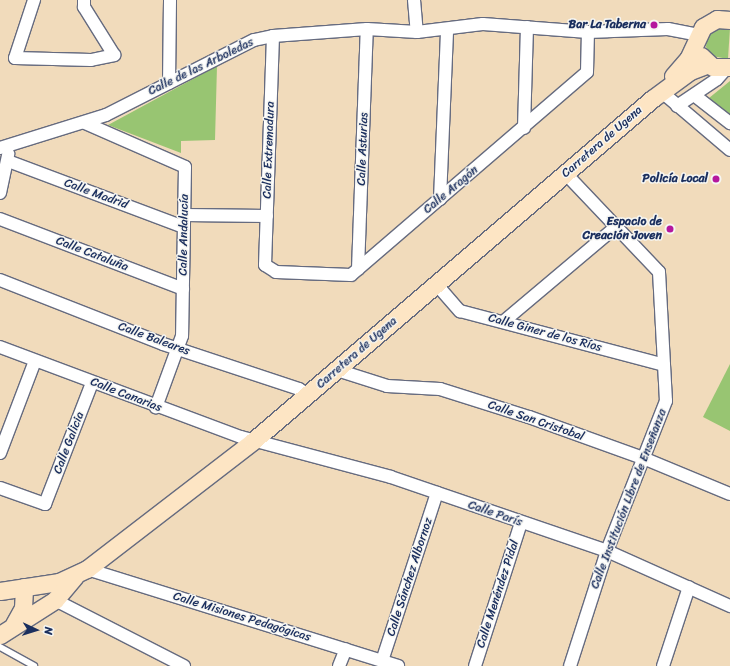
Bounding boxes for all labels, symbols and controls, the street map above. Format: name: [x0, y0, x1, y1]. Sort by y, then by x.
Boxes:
place label: Bar La Taberna: [568, 18, 646, 32]
marker: Bar La Taberna: [649, 20, 659, 30]
street label: Calle de las Arboledas: [146, 35, 256, 99]
street label: Calle Extremadura: [260, 101, 278, 199]
street label: Carretera de Ugena: [559, 103, 645, 181]
street label: Calle Asturias: [355, 112, 371, 186]
street label: Calle Aragón: [421, 163, 481, 217]
place label: Policía Local: [642, 172, 708, 186]
marker: Policía Local: [711, 174, 721, 184]
street label: Calle Madrid: [62, 176, 130, 212]
street label: Calle Andalucía: [176, 194, 192, 276]
place label: Espacio de Creación Joven: [582, 215, 662, 243]
marker: Espacio de Creación Joven: [665, 224, 675, 234]
street label: Calle Cataluña: [54, 234, 130, 274]
street label: Calle Giner de los Ríos: [487, 311, 603, 355]
street label: Carretera de Ugena: [314, 314, 400, 392]
street label: Calle Baleares: [116, 319, 192, 359]
street label: Calle Canarias: [88, 375, 164, 415]
street label: Calle San Cristobal: [486, 398, 586, 444]
street label: Calle Institución Libre de Enseñanza: [588, 407, 670, 591]
street label: Calle Galicia: [51, 410, 87, 476]
street label: Calle París: [466, 498, 524, 530]
street label: Calle Sánchez Albornoz: [384, 516, 436, 638]
street label: Calle Menéndez Pidal: [474, 538, 522, 650]
street label: Calle Misiones Pedagógicas: [171, 589, 313, 645]
north arrow: [16, 610, 56, 650]
text: N: [39, 626, 58, 635]

